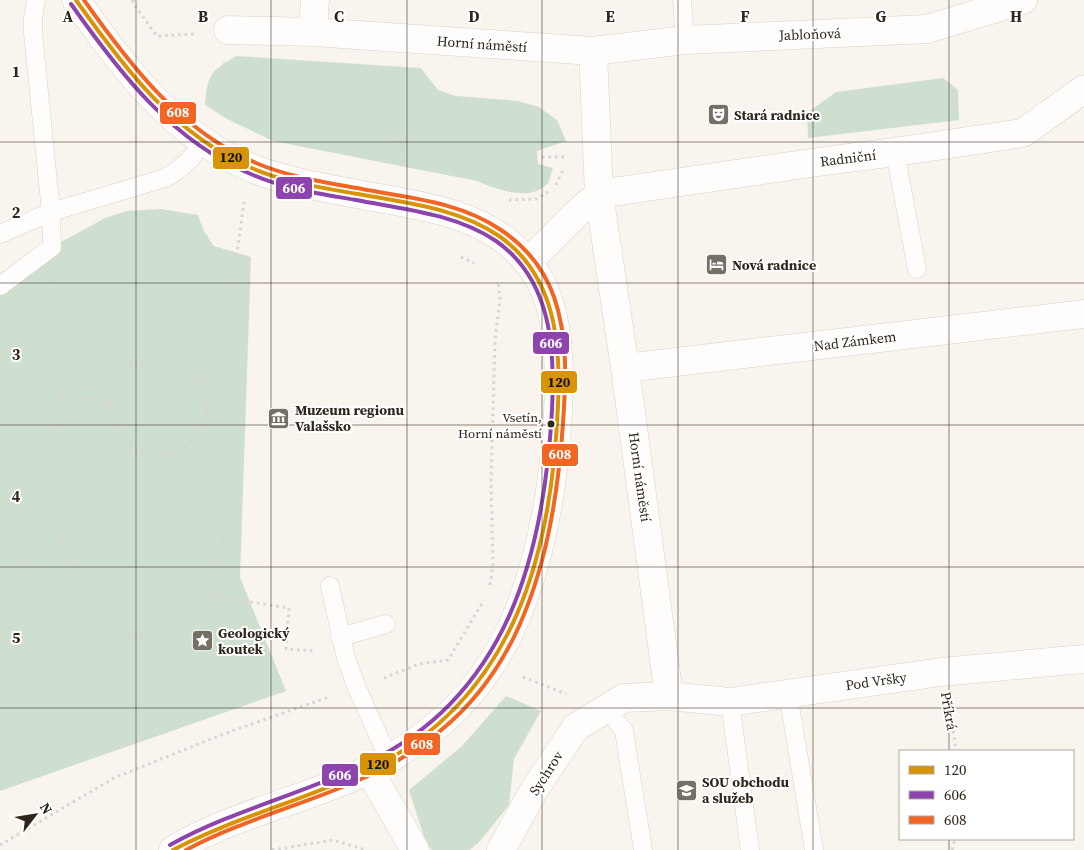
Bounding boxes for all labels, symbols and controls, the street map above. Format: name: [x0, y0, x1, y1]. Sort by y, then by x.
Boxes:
text: A: [63, 5, 74, 27]
text: B: [198, 5, 209, 27]
text: C: [334, 5, 344, 27]
text: D: [468, 5, 480, 27]
text: E: [605, 5, 615, 27]
text: F: [740, 5, 750, 27]
text: G: [876, 5, 887, 27]
text: H: [1010, 5, 1022, 27]
street label: Jabloňová: [778, 23, 842, 45]
street label: Horní náměstí: [436, 31, 528, 57]
text: 1: [12, 60, 20, 82]
line badge: 608: [159, 101, 197, 125]
text: 608: [167, 102, 189, 122]
theatre icon: Stará radnice: [706, 103, 730, 127]
place label: Stará radnice: [734, 105, 820, 125]
street label: Radniční: [819, 145, 877, 171]
line badge: 120: [212, 146, 250, 170]
text: 120: [220, 147, 243, 167]
line badge: 606: [275, 176, 313, 200]
text: 606: [283, 178, 306, 198]
text: 2: [12, 201, 21, 223]
hotel icon: Nová radnice: [704, 253, 728, 277]
place label: Nová radnice: [732, 255, 816, 275]
street label: Nad Zámkem: [813, 326, 898, 356]
line badge: 606: [532, 331, 570, 355]
text: 606: [540, 333, 563, 353]
text: 3: [12, 343, 21, 365]
line badge: 120: [540, 370, 578, 394]
text: 120: [548, 372, 571, 392]
place label: Muzeum regionu Valašsko: [295, 400, 405, 436]
museum icon: Muzeum regionu Valašsko: [267, 406, 291, 430]
place label: Vsetín, Horní náměstí: [458, 409, 542, 442]
marker: Vsetín, Horní náměstí: [546, 419, 556, 429]
street label: Horní náměstí: [624, 431, 656, 523]
line badge: 608: [541, 443, 579, 467]
text: 608: [549, 444, 571, 464]
text: 4: [12, 485, 21, 507]
place label: Geologický koutek: [218, 623, 290, 659]
text: 5: [12, 626, 21, 648]
place icon: Geologický koutek: [190, 629, 214, 653]
street label: Pod Vršky: [844, 667, 909, 695]
street label: Příkrá: [936, 690, 962, 733]
line badge: 608: [403, 732, 441, 756]
text: 608: [411, 734, 433, 754]
street label: Sychrov: [524, 747, 568, 799]
legend: [899, 750, 1074, 840]
line badge: 120: [359, 752, 397, 776]
text: 120: [367, 754, 390, 774]
text: 120: [944, 759, 967, 780]
line badge: 606: [321, 763, 359, 787]
text: 606: [329, 765, 352, 785]
place label: SOU obchodu a služeb: [702, 772, 790, 808]
school or university icon: SOU obchodu a služeb: [674, 778, 698, 802]
text: 606: [944, 784, 967, 805]
north arrow: [10, 790, 60, 840]
text: N: [35, 799, 57, 818]
text: 608: [944, 809, 967, 830]

